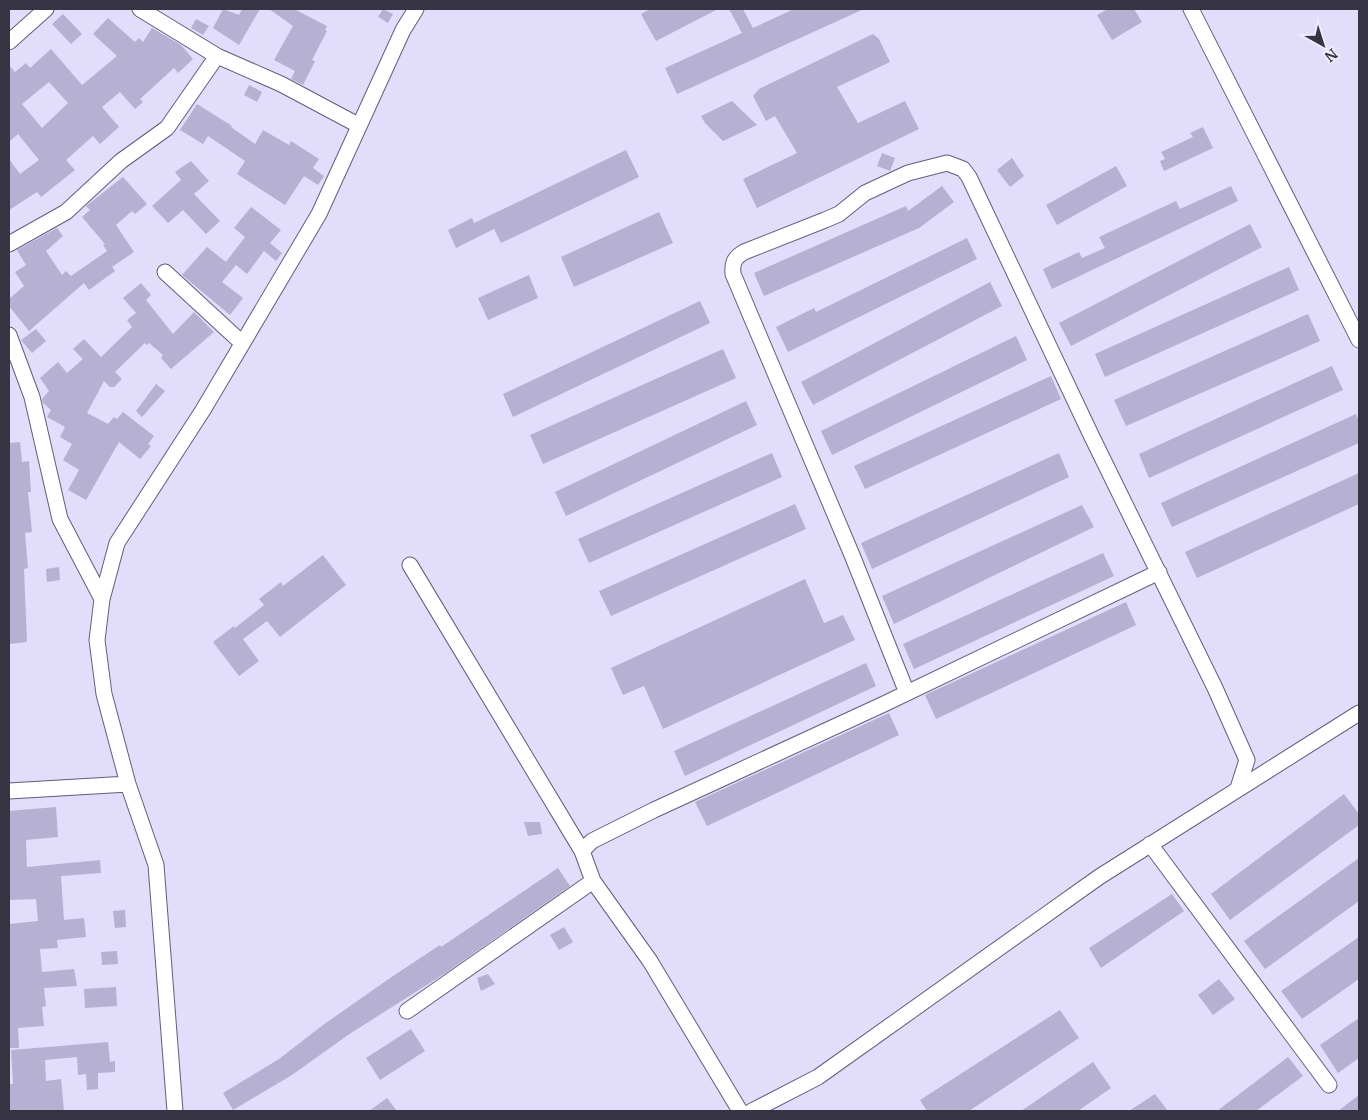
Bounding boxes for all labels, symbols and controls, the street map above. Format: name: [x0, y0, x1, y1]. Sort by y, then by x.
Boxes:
north arrow: [1298, 20, 1348, 70]
text: N: [1321, 45, 1341, 66]

